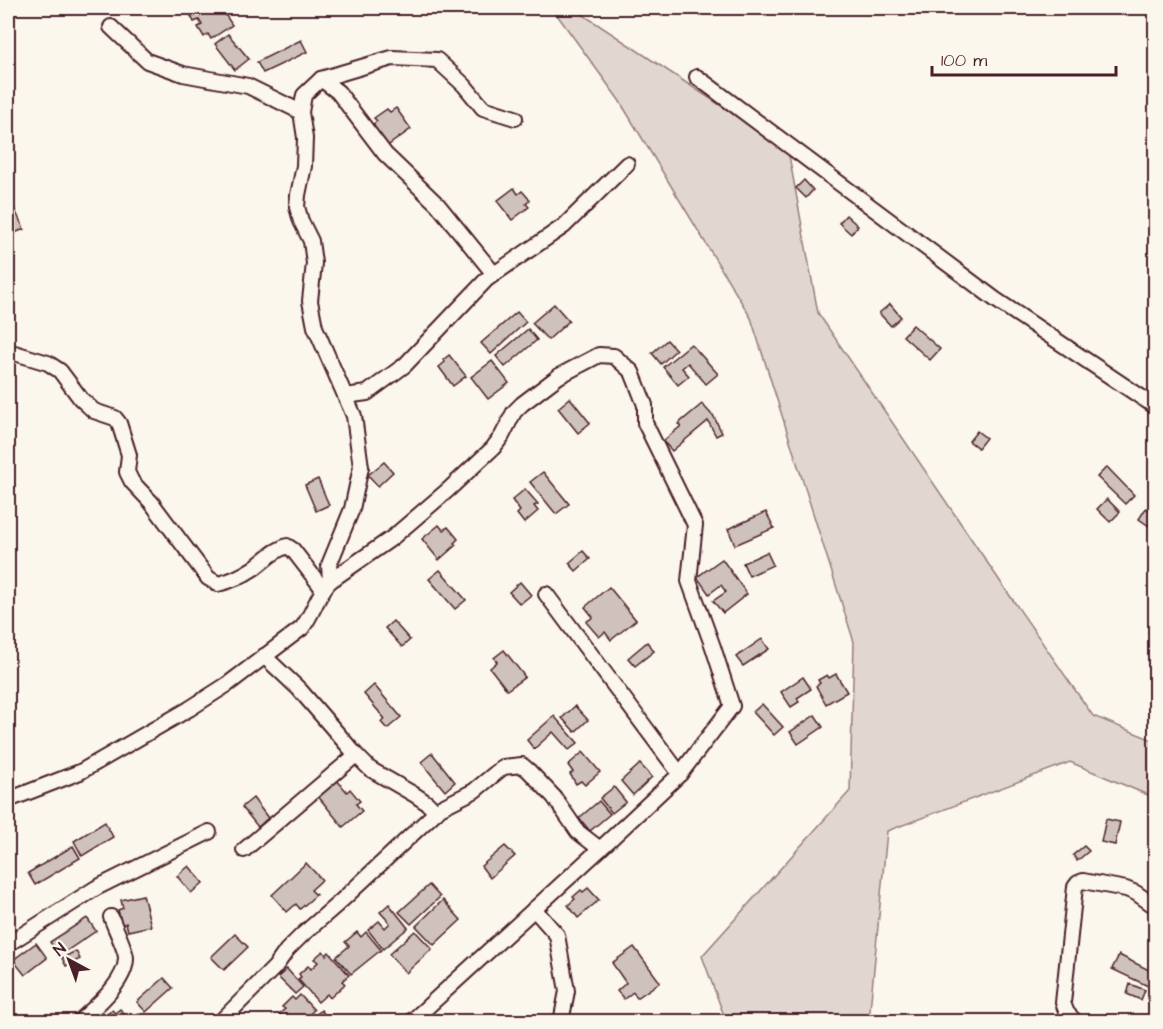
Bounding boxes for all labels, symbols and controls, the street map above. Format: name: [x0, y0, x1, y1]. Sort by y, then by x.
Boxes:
scale bar: [932, 39, 1116, 77]
text: 100 m: [941, 48, 987, 73]
north arrow: [39, 930, 99, 990]
text: N: [49, 938, 71, 961]

